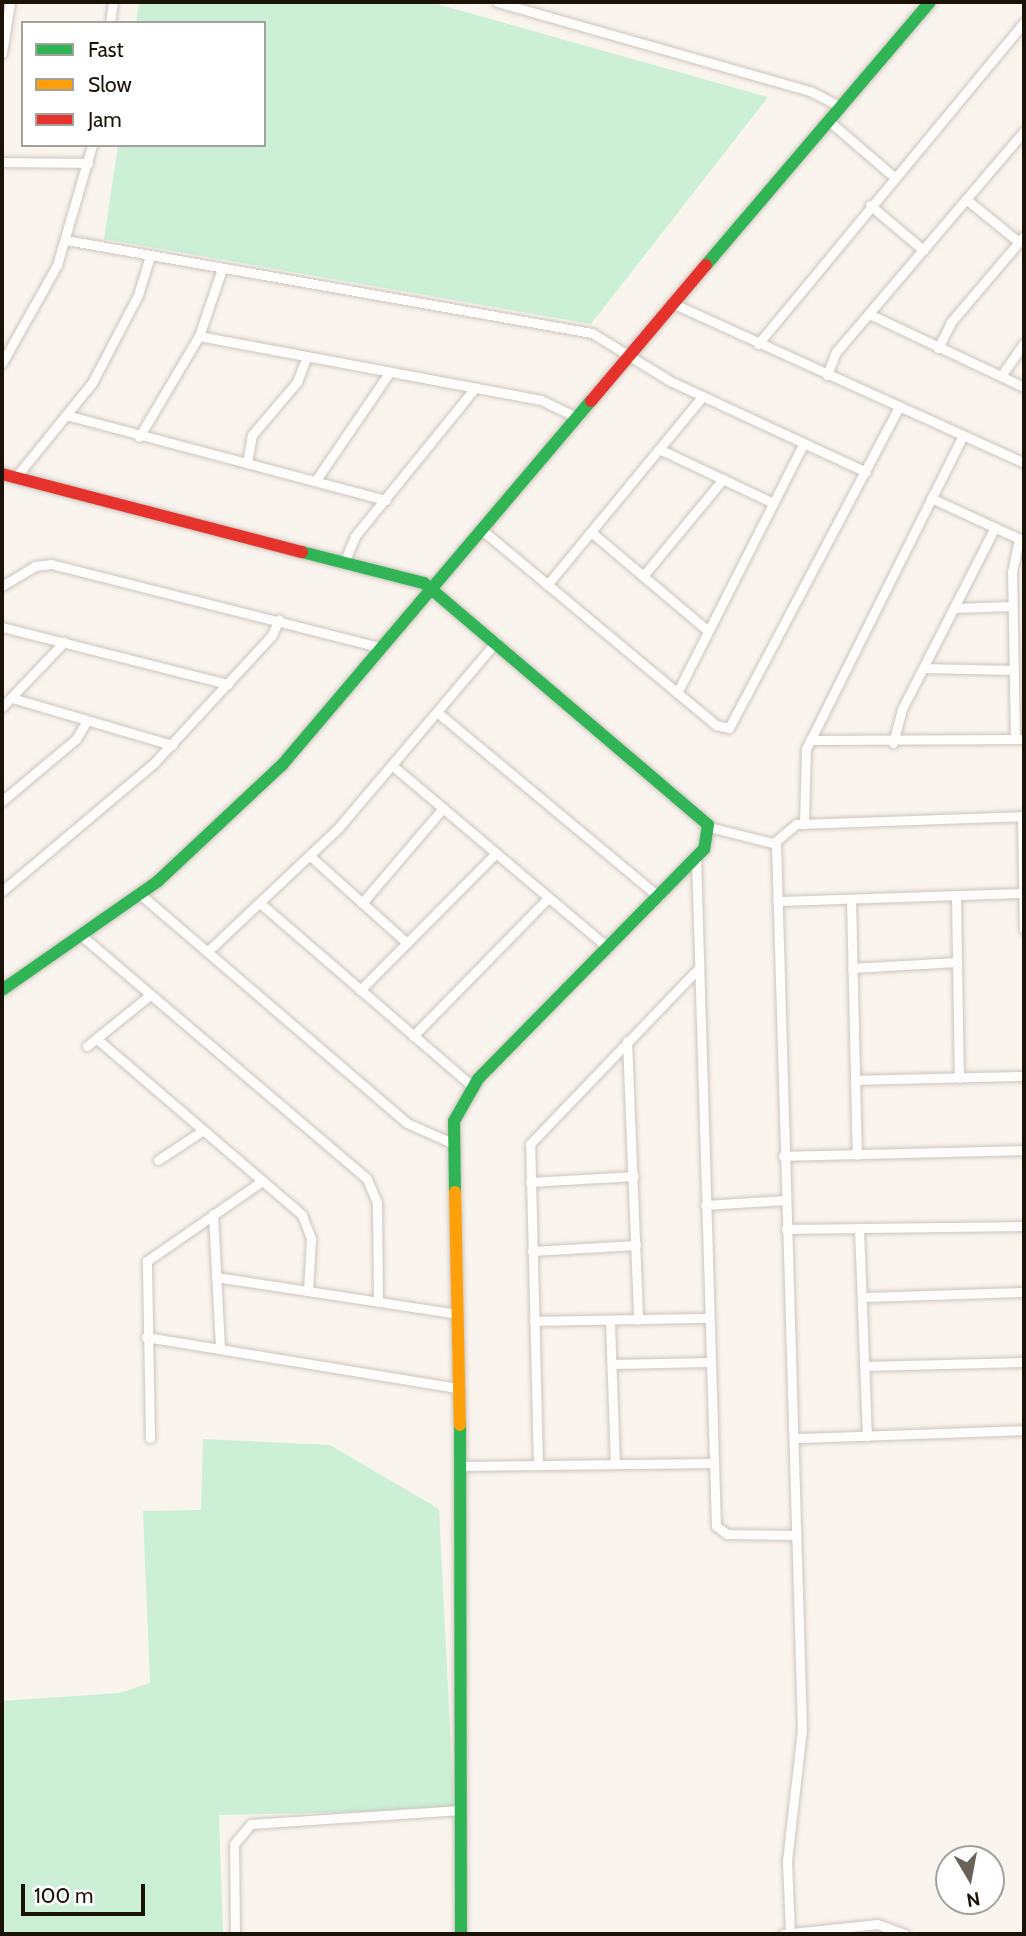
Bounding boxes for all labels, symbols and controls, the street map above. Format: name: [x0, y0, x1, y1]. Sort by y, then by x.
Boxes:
legend: [21, 21, 266, 147]
text: Fast: [88, 37, 124, 62]
text: Slow: [88, 72, 132, 97]
text: Jam: [88, 107, 122, 132]
north arrow: [935, 1845, 1005, 1915]
scale bar: [24, 1870, 149, 1914]
text: 100 m: [34, 1883, 93, 1908]
text: N: [965, 1887, 982, 1912]

